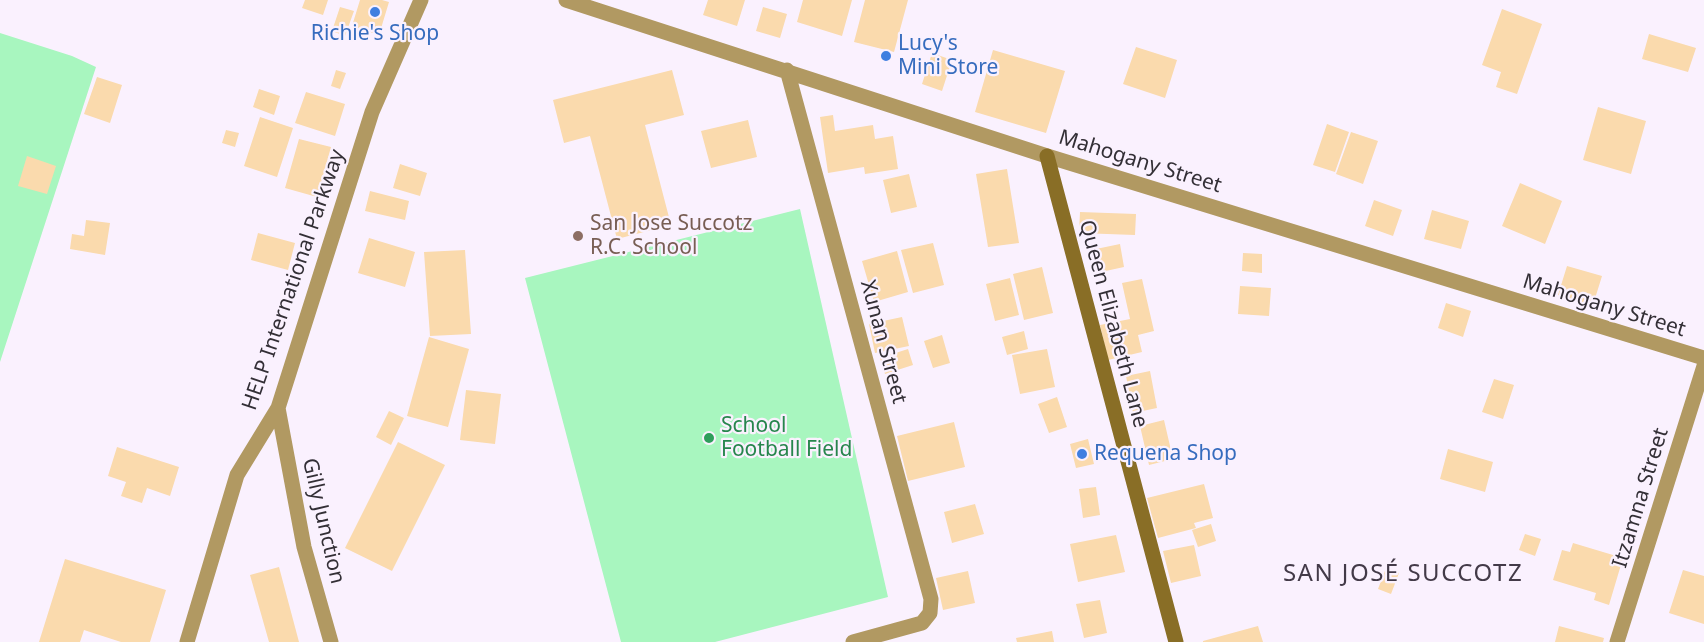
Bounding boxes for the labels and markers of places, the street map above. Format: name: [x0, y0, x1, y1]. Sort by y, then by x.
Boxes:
marker: Richie's Shop: [368, 5, 382, 19]
place label: Richie's Shop: [311, 21, 439, 47]
place label: Lucy's Mini Store: [898, 31, 998, 81]
marker: Lucy's Mini Store: [879, 49, 893, 63]
place label: San Jose Succotz R.C. School: [590, 211, 752, 261]
marker: San Jose Succotz R.C. School: [571, 229, 585, 243]
place label: School Football Field: [721, 413, 852, 463]
marker: School Football Field: [702, 431, 716, 445]
place label: Requena Shop: [1094, 441, 1237, 467]
marker: Requena Shop: [1075, 447, 1089, 461]

